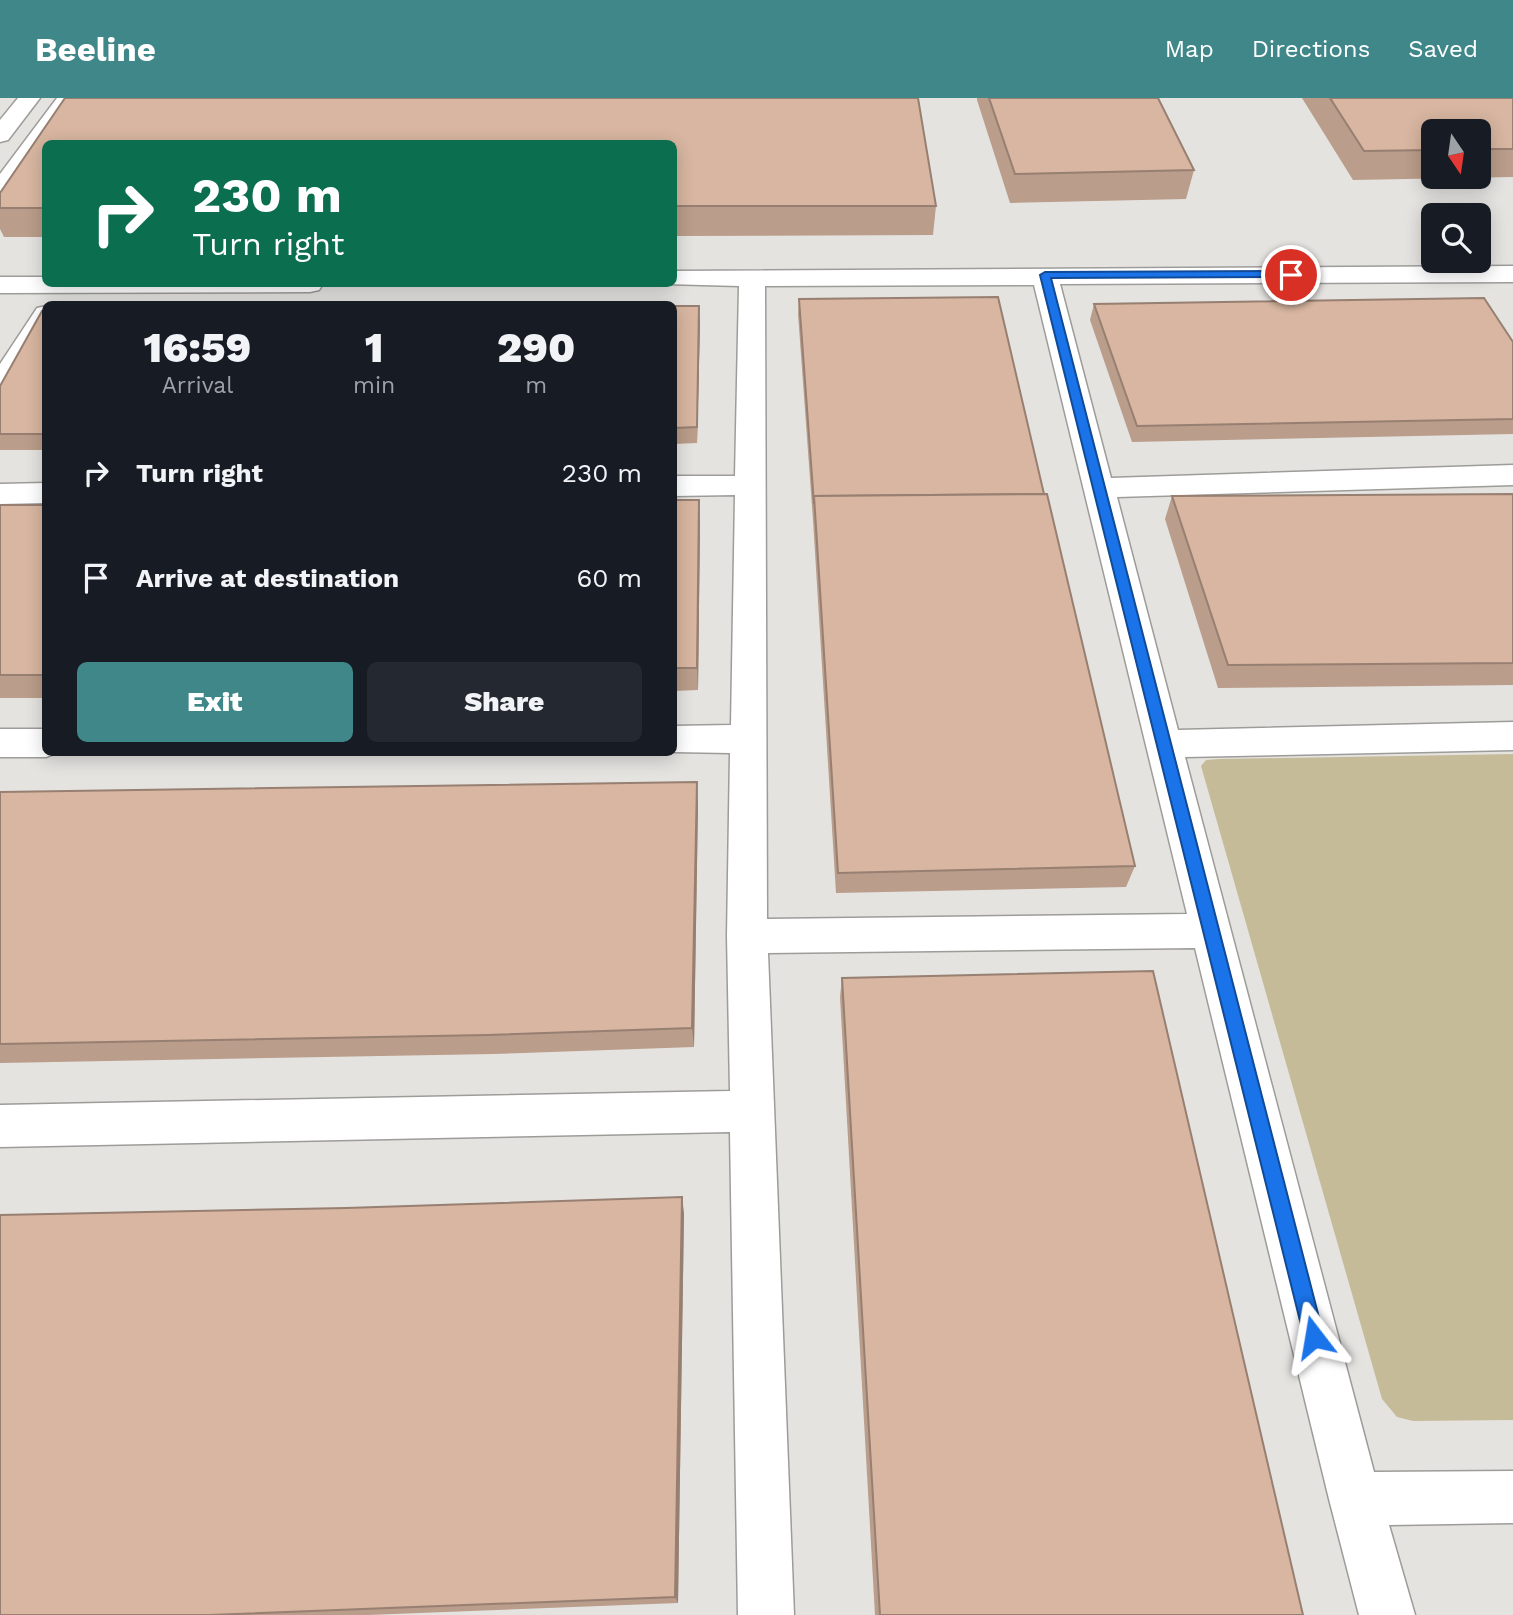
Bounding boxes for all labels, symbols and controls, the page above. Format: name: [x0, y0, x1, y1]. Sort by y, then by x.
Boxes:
text: Beeline: [35, 30, 156, 69]
text: Map: [1165, 35, 1214, 63]
text: Directions: [1252, 35, 1370, 63]
text: Saved: [1408, 35, 1478, 63]
north arrow: [1421, 119, 1491, 189]
map controls: [1421, 119, 1491, 273]
text: 230 m: [192, 166, 342, 224]
icon: right: [77, 168, 168, 259]
button: search: [1421, 203, 1491, 273]
text: Turn right: [192, 225, 344, 263]
pin: [1261, 245, 1321, 305]
icon: arrive: [1272, 256, 1310, 294]
text: 16:59: [144, 323, 251, 372]
text: 1: [365, 323, 384, 372]
text: 290: [497, 323, 575, 372]
text: Arrival: [162, 372, 233, 399]
text: min: [353, 372, 395, 399]
text: m: [525, 372, 547, 399]
icon: right: [77, 454, 115, 492]
text: Turn right: [136, 458, 263, 488]
text: 230 m: [562, 458, 642, 488]
icon: arrive: [77, 559, 115, 597]
text: Arrive at destination: [136, 563, 399, 593]
text: 60 m: [576, 563, 642, 593]
button: Exit: [77, 662, 353, 742]
button: Share: [367, 662, 642, 742]
position arrow: [1277, 1300, 1351, 1374]

